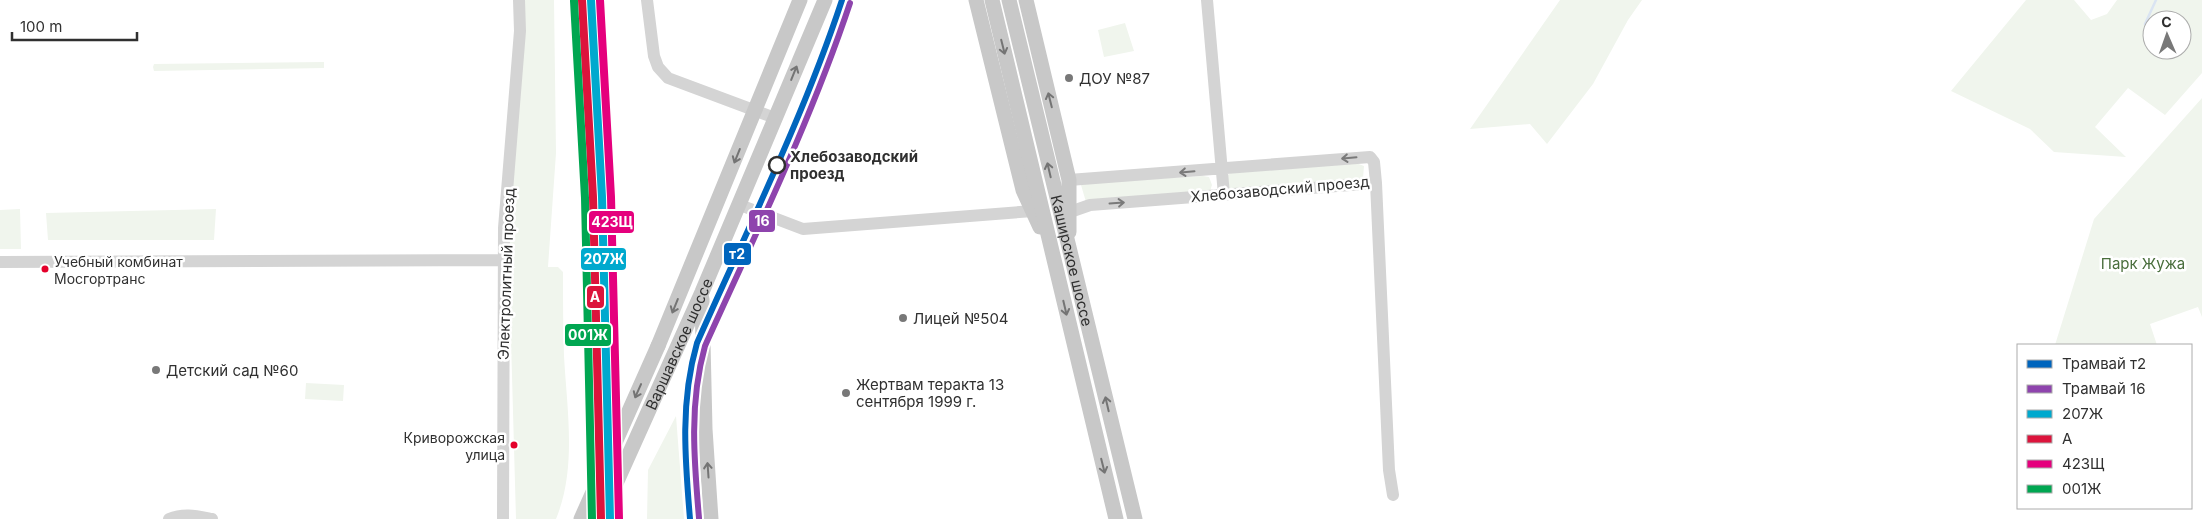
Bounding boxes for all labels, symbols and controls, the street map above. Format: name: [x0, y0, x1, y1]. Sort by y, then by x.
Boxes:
scale bar: [12, 10, 138, 42]
north arrow: [2142, 10, 2192, 60]
text: С: [2161, 13, 2172, 30]
text: 100 m: [20, 17, 62, 36]
one-way arrow: [999, 39, 1008, 55]
one-way arrow: [790, 66, 799, 81]
place label: ДОУ №87: [1079, 69, 1150, 88]
marker: ДОУ №87: [1063, 72, 1075, 84]
one-way arrow: [1045, 92, 1054, 108]
place label: Хлебозаводский проезд: [790, 147, 918, 183]
one-way arrow: [732, 148, 741, 163]
one-way arrow: [1341, 153, 1357, 162]
marker: Хлебозаводский проезд: [768, 156, 786, 174]
one-way arrow: [1044, 162, 1053, 178]
one-way arrow: [1179, 167, 1195, 177]
street label: Хлебозаводский проезд: [1190, 172, 1370, 206]
street label: Электролитный проезд: [494, 188, 518, 360]
street label: Каширское шоссе: [1047, 193, 1097, 328]
one-way arrow: [1109, 199, 1125, 208]
line badge: 16: [748, 209, 776, 233]
line badge: 423Щ: [588, 210, 635, 234]
text: 16: [754, 212, 770, 229]
text: 423Щ: [591, 213, 633, 230]
line badge: т2: [723, 242, 752, 266]
text: т2: [729, 245, 745, 262]
line badge: 207Ж: [580, 247, 627, 271]
text: 207Ж: [583, 250, 625, 267]
place label: Учебный комбинат Мосгортранс: [54, 253, 183, 287]
park label: Парк Жужа: [2101, 254, 2185, 273]
marker: Учебный комбинат Мосгортранс: [40, 264, 50, 274]
street label: Варшавское шоссе: [641, 275, 716, 413]
line badge: A: [586, 285, 605, 309]
text: A: [590, 288, 601, 305]
one-way arrow: [669, 298, 679, 313]
one-way arrow: [1061, 300, 1070, 316]
place label: Лицей №504: [913, 309, 1009, 328]
marker: Лицей №504: [897, 312, 909, 324]
line badge: 001Ж: [564, 323, 612, 347]
text: 001Ж: [568, 326, 608, 343]
legend: [2017, 344, 2192, 509]
text: Трамвай т2: [2062, 354, 2146, 373]
place label: Детский сад №60: [166, 361, 298, 380]
marker: Детский сад №60: [150, 364, 162, 376]
place label: Жертвам теракта 13 сентября 1999 г.: [856, 375, 1004, 411]
text: Трамвай 16: [2062, 379, 2146, 398]
one-way arrow: [633, 383, 643, 398]
marker: Жертвам теракта 13 сентября 1999 г.: [840, 387, 852, 399]
one-way arrow: [1102, 396, 1111, 412]
text: 207Ж: [2062, 404, 2103, 423]
place label: Криворожская улица: [404, 429, 505, 463]
text: A: [2062, 429, 2072, 448]
marker: Криворожская улица: [509, 440, 519, 450]
text: 423Щ: [2062, 454, 2105, 473]
one-way arrow: [1099, 458, 1108, 474]
one-way arrow: [703, 463, 712, 479]
text: 001Ж: [2062, 479, 2101, 498]

